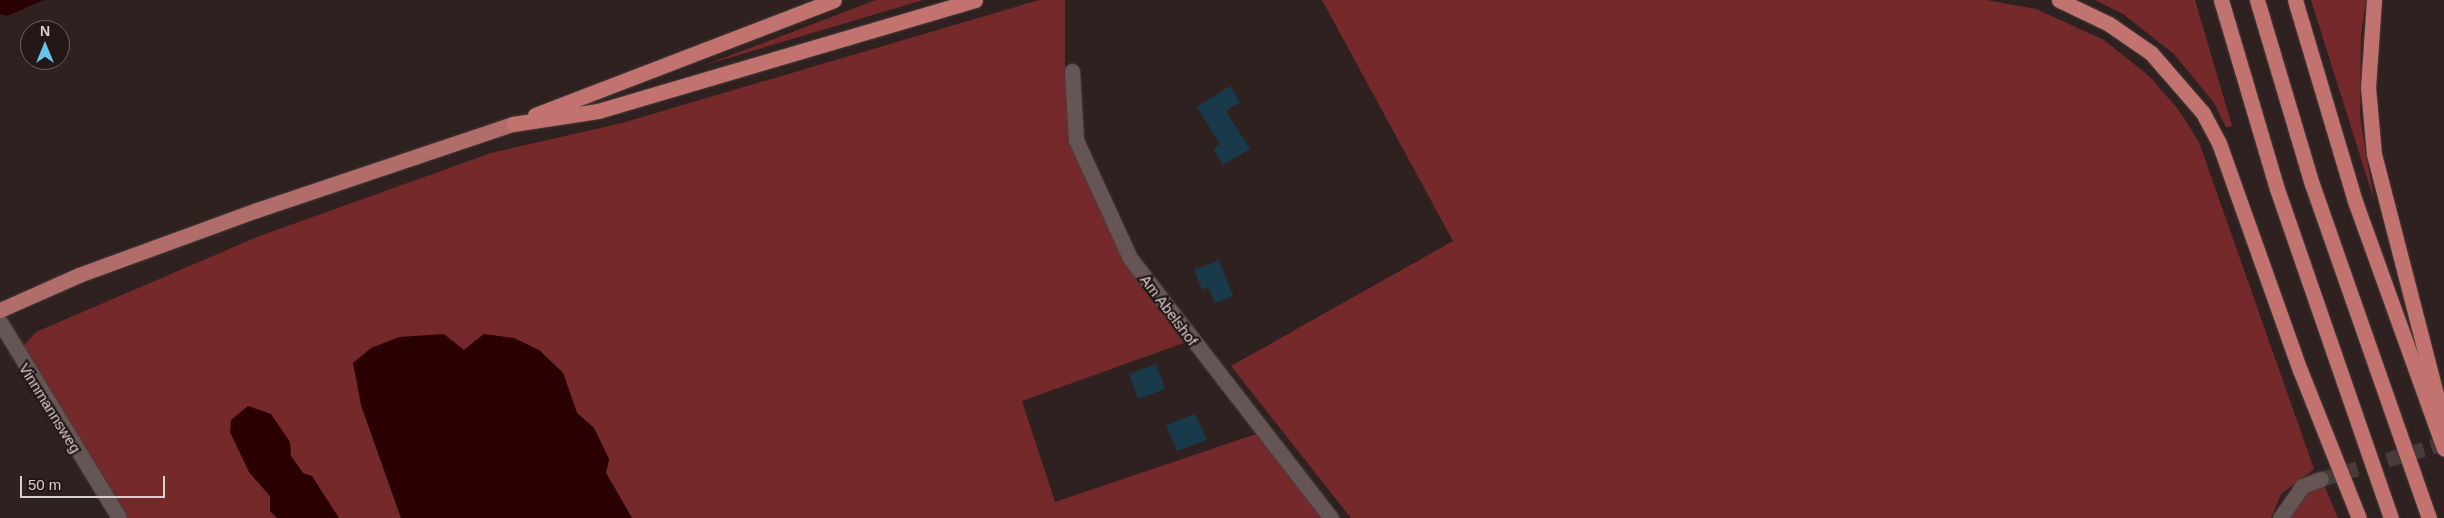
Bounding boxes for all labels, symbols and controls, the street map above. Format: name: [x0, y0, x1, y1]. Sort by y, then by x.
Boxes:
north arrow: [20, 20, 70, 70]
text: N: [40, 23, 50, 39]
street label: Am Abelshof: [1136, 271, 1202, 349]
street label: Vinnmannsweg: [15, 360, 85, 456]
scale bar: [22, 466, 168, 498]
text: 50 m: [28, 476, 61, 493]

